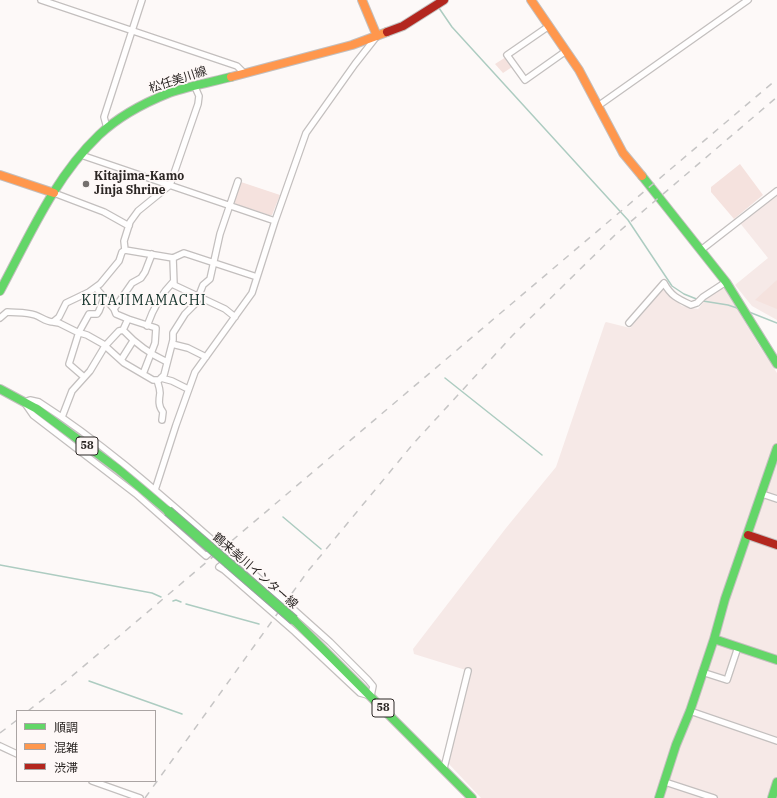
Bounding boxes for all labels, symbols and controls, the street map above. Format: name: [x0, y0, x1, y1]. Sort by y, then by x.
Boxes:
street label: 松任美川線: [147, 64, 209, 96]
place label: Kitajima-Kamo Jinja Shrine: [94, 170, 184, 198]
marker: Kitajima-Kamo Jinja Shrine: [81, 179, 91, 189]
district label: KITAJIMAMACHI: [81, 293, 207, 309]
road number: 58: [76, 437, 98, 455]
street label: 鶴来美川インター線: [210, 530, 300, 612]
road number: 58: [372, 699, 394, 717]
legend: [16, 710, 156, 782]
text: 順調: [54, 720, 78, 735]
text: 混雑: [54, 740, 78, 755]
text: 渋滞: [54, 760, 78, 775]

